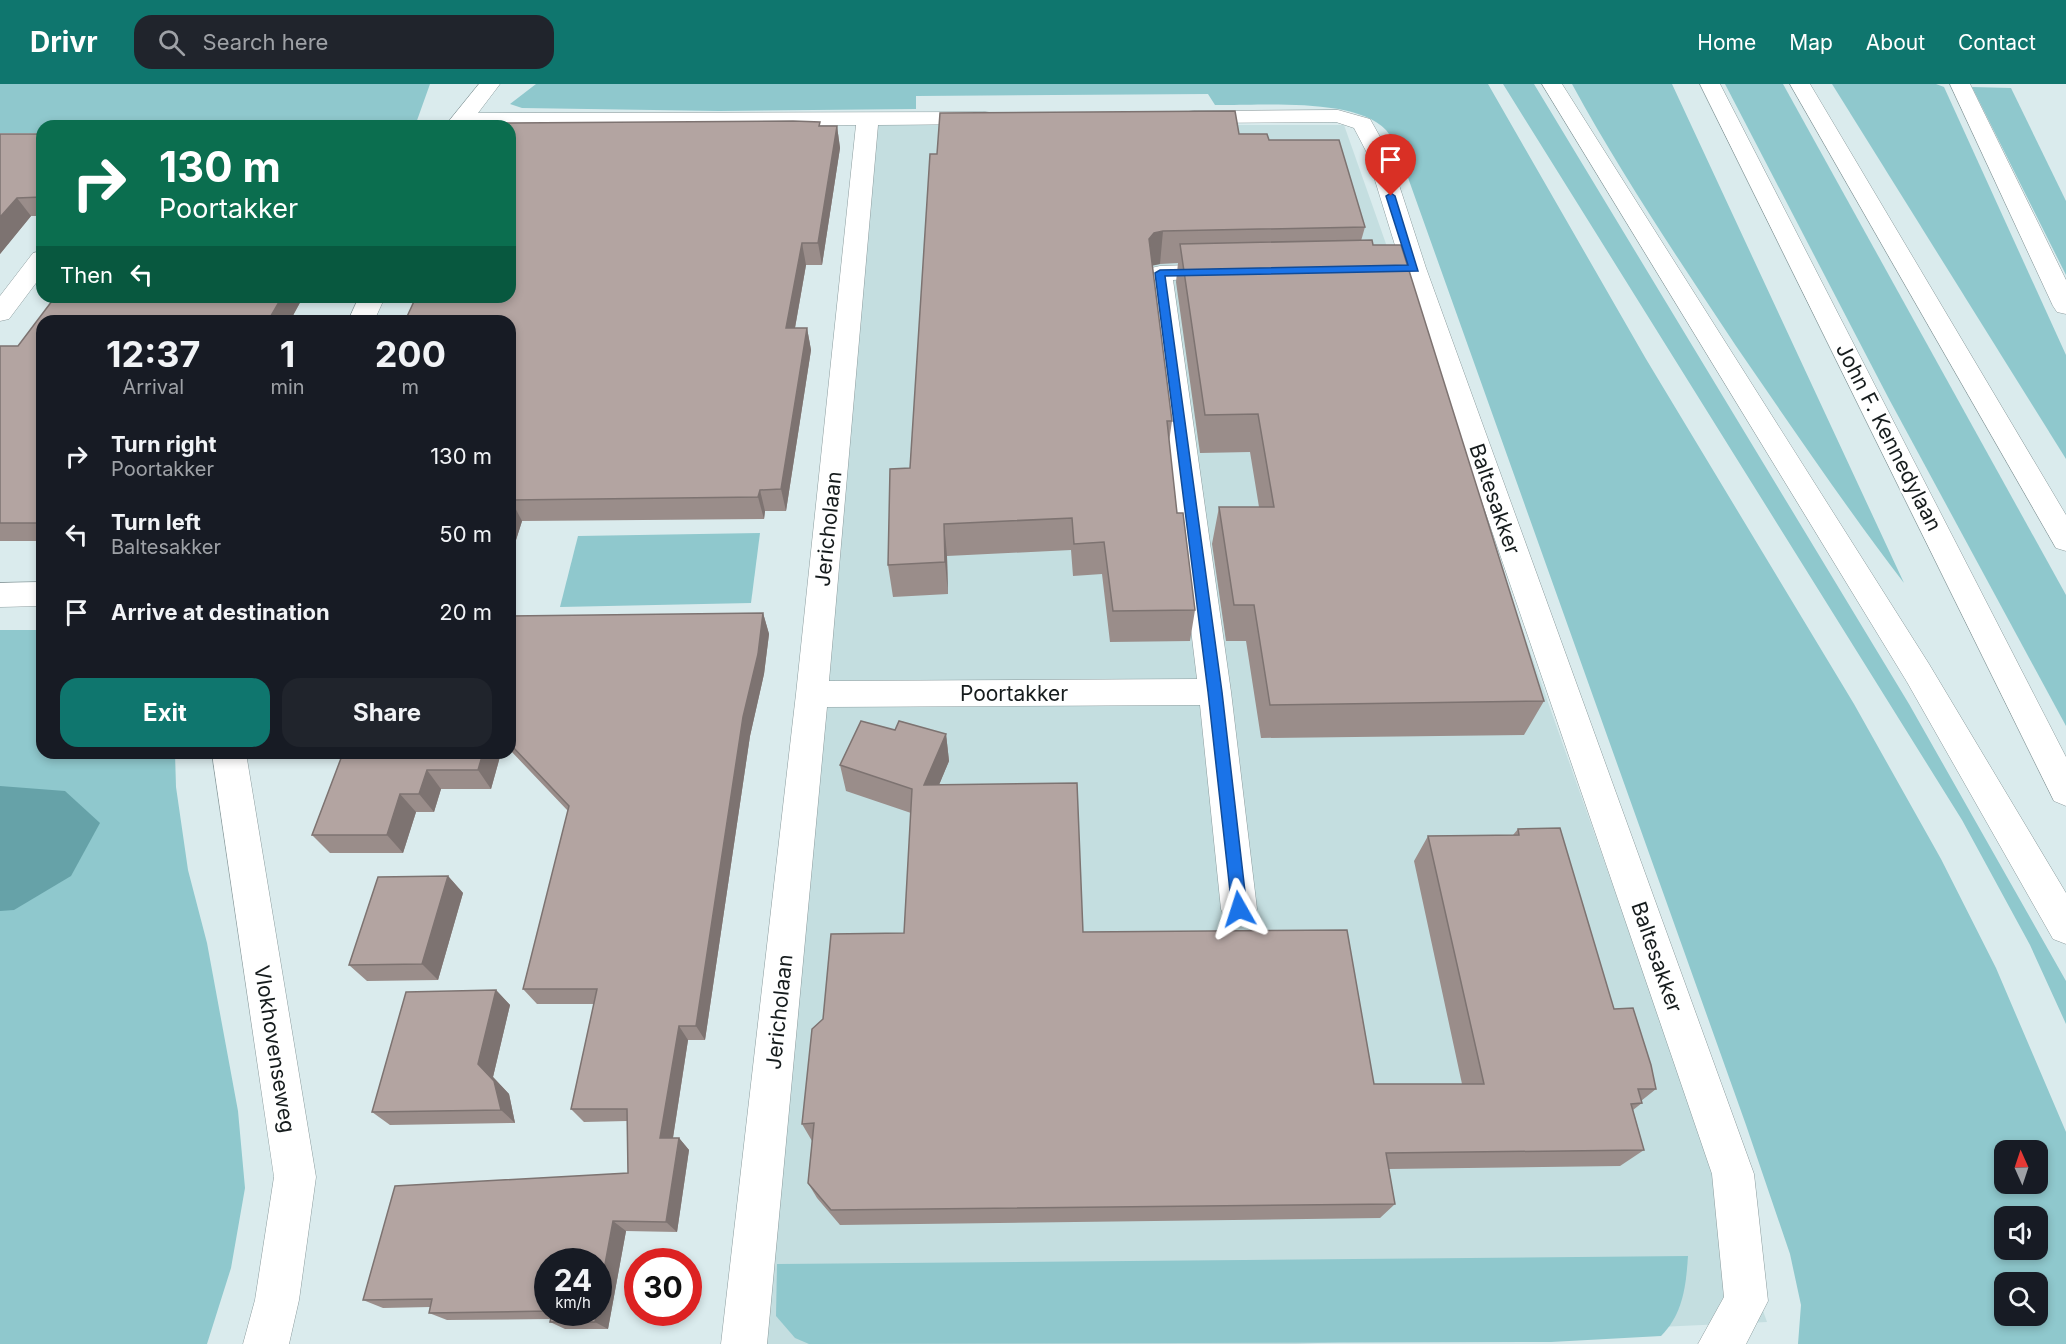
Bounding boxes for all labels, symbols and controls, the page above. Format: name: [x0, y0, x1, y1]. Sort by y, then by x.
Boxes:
search box: [134, 15, 554, 69]
text: Drivr: [30, 25, 98, 59]
icon: search: [155, 26, 188, 59]
text: Search here: [203, 29, 328, 55]
text: Home: [1697, 30, 1756, 55]
text: Map: [1789, 30, 1833, 55]
text: About: [1866, 30, 1925, 55]
text: Contact: [1958, 30, 2036, 55]
pin: [1365, 134, 1416, 196]
text: 130 m: [159, 141, 281, 192]
icon: arrive: [1374, 143, 1407, 176]
icon: right: [60, 144, 138, 222]
text: Poortakker: [159, 192, 298, 225]
icon: left: [125, 258, 158, 291]
text: Then: [60, 262, 113, 288]
text: 12:37: [106, 332, 200, 376]
text: 1: [280, 332, 295, 376]
text: 200: [375, 332, 446, 376]
street label: John F. Kennedylaan: [1831, 339, 1947, 535]
text: Arrival: [122, 375, 184, 399]
text: min: [270, 375, 305, 399]
text: m: [402, 375, 419, 399]
text: Turn right: [111, 431, 217, 457]
icon: right: [60, 440, 93, 473]
street label: Baltesakker: [1464, 440, 1526, 558]
text: 130 m: [430, 443, 492, 469]
text: Poortakker: [111, 457, 214, 481]
street label: Jericholaan: [810, 470, 846, 588]
text: Turn left: [111, 509, 201, 535]
icon: left: [60, 518, 93, 551]
text: 50 m: [439, 521, 492, 547]
text: Baltesakker: [111, 535, 221, 559]
icon: arrive: [60, 596, 93, 629]
text: Arrive at destination: [111, 599, 330, 625]
text: 20 m: [439, 599, 492, 625]
button: Exit: [60, 678, 270, 747]
button: Share: [282, 678, 492, 747]
street label: Poortakker: [960, 681, 1068, 706]
position arrow: [1207, 877, 1271, 941]
street label: Baltesakker: [1626, 898, 1688, 1016]
street label: Jericholaan: [761, 953, 797, 1071]
street label: Vlokhovenseweg: [249, 963, 301, 1135]
north arrow: [1994, 1140, 2048, 1194]
map controls: [1994, 1140, 2048, 1326]
button: sound: [1994, 1206, 2048, 1260]
speed limit sign: 30: [624, 1248, 702, 1326]
text: 24: [554, 1262, 592, 1298]
button: search: [1994, 1272, 2048, 1326]
text: km/h: [555, 1293, 591, 1312]

